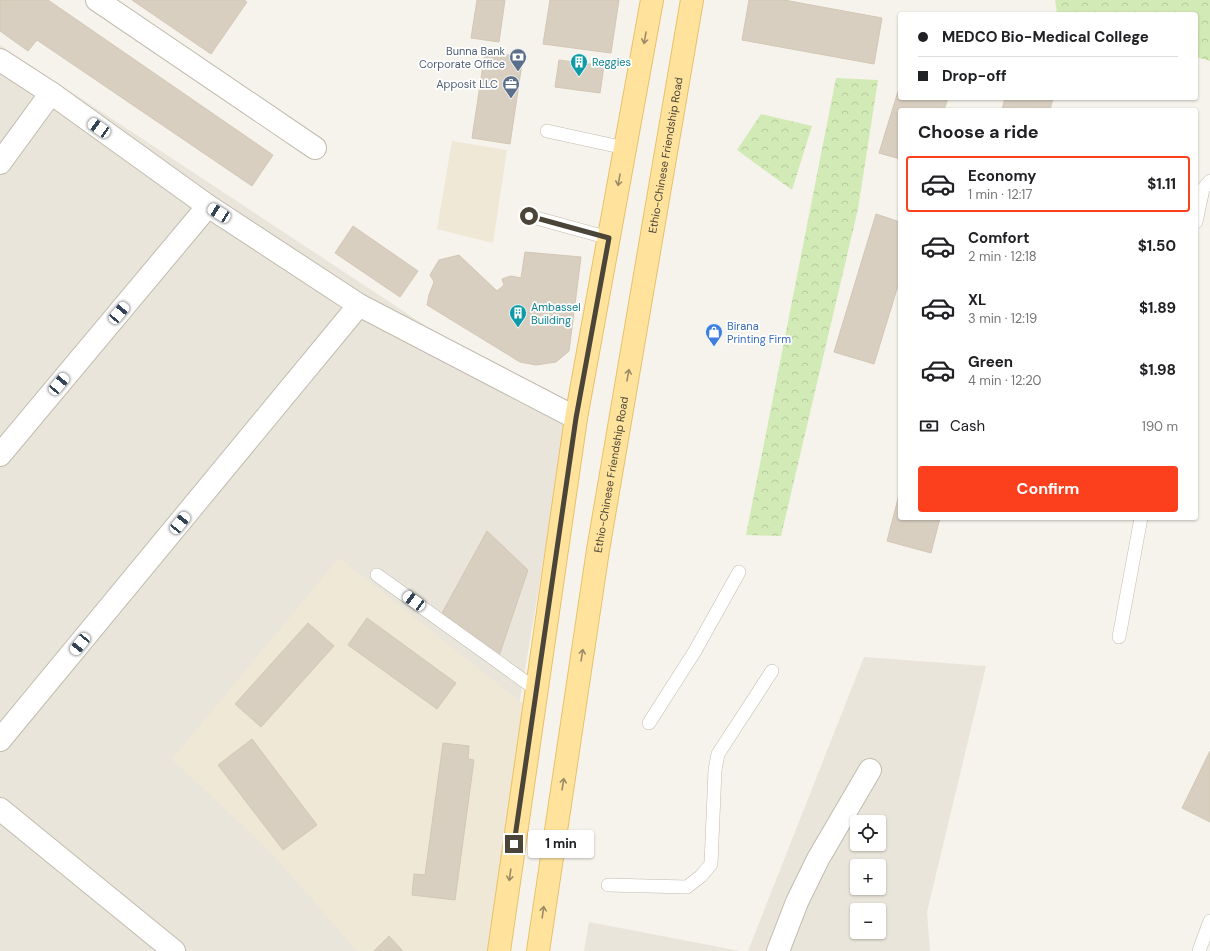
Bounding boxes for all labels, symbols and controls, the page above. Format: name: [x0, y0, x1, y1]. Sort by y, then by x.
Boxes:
text: MEDCO Bio-Medical College: [942, 27, 1149, 47]
one-way arrow: [640, 31, 648, 44]
place label: Bunna Bank Corporate Office: [419, 44, 505, 71]
bank icon: Bunna Bank Corporate Office: [508, 47, 528, 72]
building icon: Reggies: [569, 52, 589, 77]
place label: Reggies: [592, 55, 631, 69]
text: Drop-off: [942, 66, 1007, 86]
office icon: Apposit LLC: [501, 74, 521, 99]
street label: Ethio-Chinese Friendship Road: [645, 76, 686, 234]
place label: Apposit LLC: [436, 77, 498, 91]
car: [86, 116, 112, 140]
text: Choose a ride: [918, 120, 1039, 144]
icon: car: [920, 166, 956, 202]
text: Economy: [968, 166, 1036, 186]
one-way arrow: [615, 173, 623, 186]
text: $1.11: [1147, 174, 1176, 194]
text: 1 min · 12:17: [968, 186, 1032, 203]
car: [206, 202, 232, 224]
route start: [520, 207, 538, 225]
icon: car: [920, 228, 956, 264]
text: Comfort: [968, 228, 1029, 248]
text: $1.50: [1138, 236, 1176, 256]
text: 2 min · 12:18: [968, 248, 1037, 265]
icon: car: [920, 290, 956, 326]
text: XL: [968, 290, 986, 310]
text: $1.89: [1139, 298, 1176, 318]
car: [107, 300, 131, 326]
place label: Ambassel Building: [531, 300, 581, 327]
building icon: Ambassel Building: [508, 303, 528, 328]
text: 3 min · 12:19: [968, 310, 1037, 327]
place label: Birana Printing Firm: [727, 319, 791, 346]
shop icon: Birana Printing Firm: [704, 322, 724, 347]
icon: car: [920, 352, 956, 388]
text: Green: [968, 352, 1013, 372]
text: $1.98: [1139, 360, 1176, 380]
one-way arrow: [624, 369, 632, 382]
car: [47, 371, 71, 397]
text: 4 min · 12:20: [968, 372, 1041, 389]
street label: Ethio-Chinese Friendship Road: [591, 395, 631, 554]
icon: cash: [918, 415, 940, 437]
text: Cash: [950, 416, 985, 436]
text: 190 m: [1142, 418, 1178, 435]
button: Confirm: [918, 466, 1178, 512]
car: [168, 510, 192, 536]
car: [401, 589, 427, 613]
car: [68, 631, 92, 657]
one-way arrow: [578, 649, 586, 662]
one-way arrow: [559, 778, 567, 791]
map controls: [850, 815, 886, 939]
button: locate: [850, 815, 886, 851]
callout: 1 min: [528, 830, 594, 858]
route end: [505, 835, 523, 853]
text: 1 min: [545, 835, 577, 852]
button: +: [850, 859, 886, 895]
one-way arrow: [506, 869, 514, 882]
button: −: [850, 903, 886, 939]
one-way arrow: [539, 906, 547, 919]

